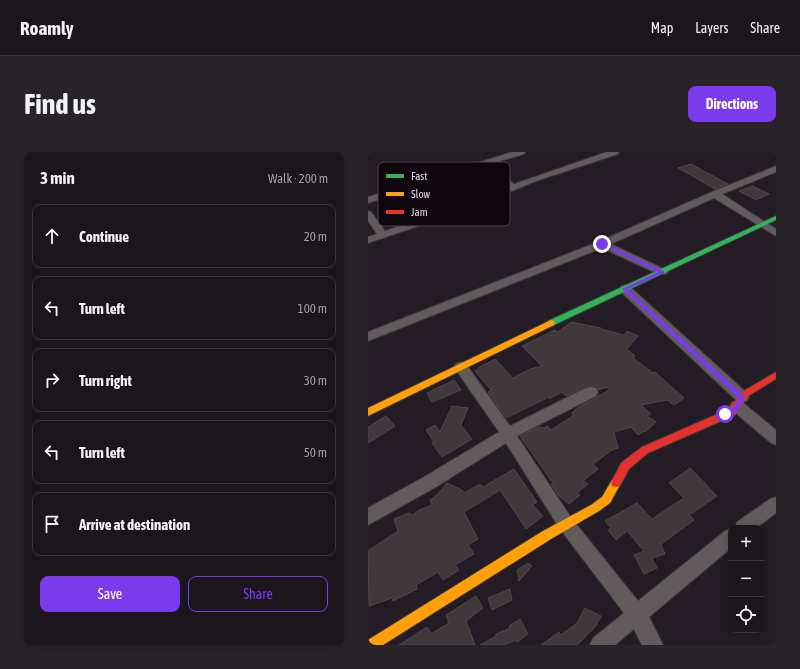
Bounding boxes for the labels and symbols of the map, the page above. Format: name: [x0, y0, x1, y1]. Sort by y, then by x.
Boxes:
legend: [378, 162, 510, 226]
text: Fast: [411, 170, 427, 182]
text: Slow: [411, 188, 430, 200]
text: Jam: [411, 206, 428, 218]
route end: [593, 235, 611, 253]
route start: [716, 405, 734, 423]

